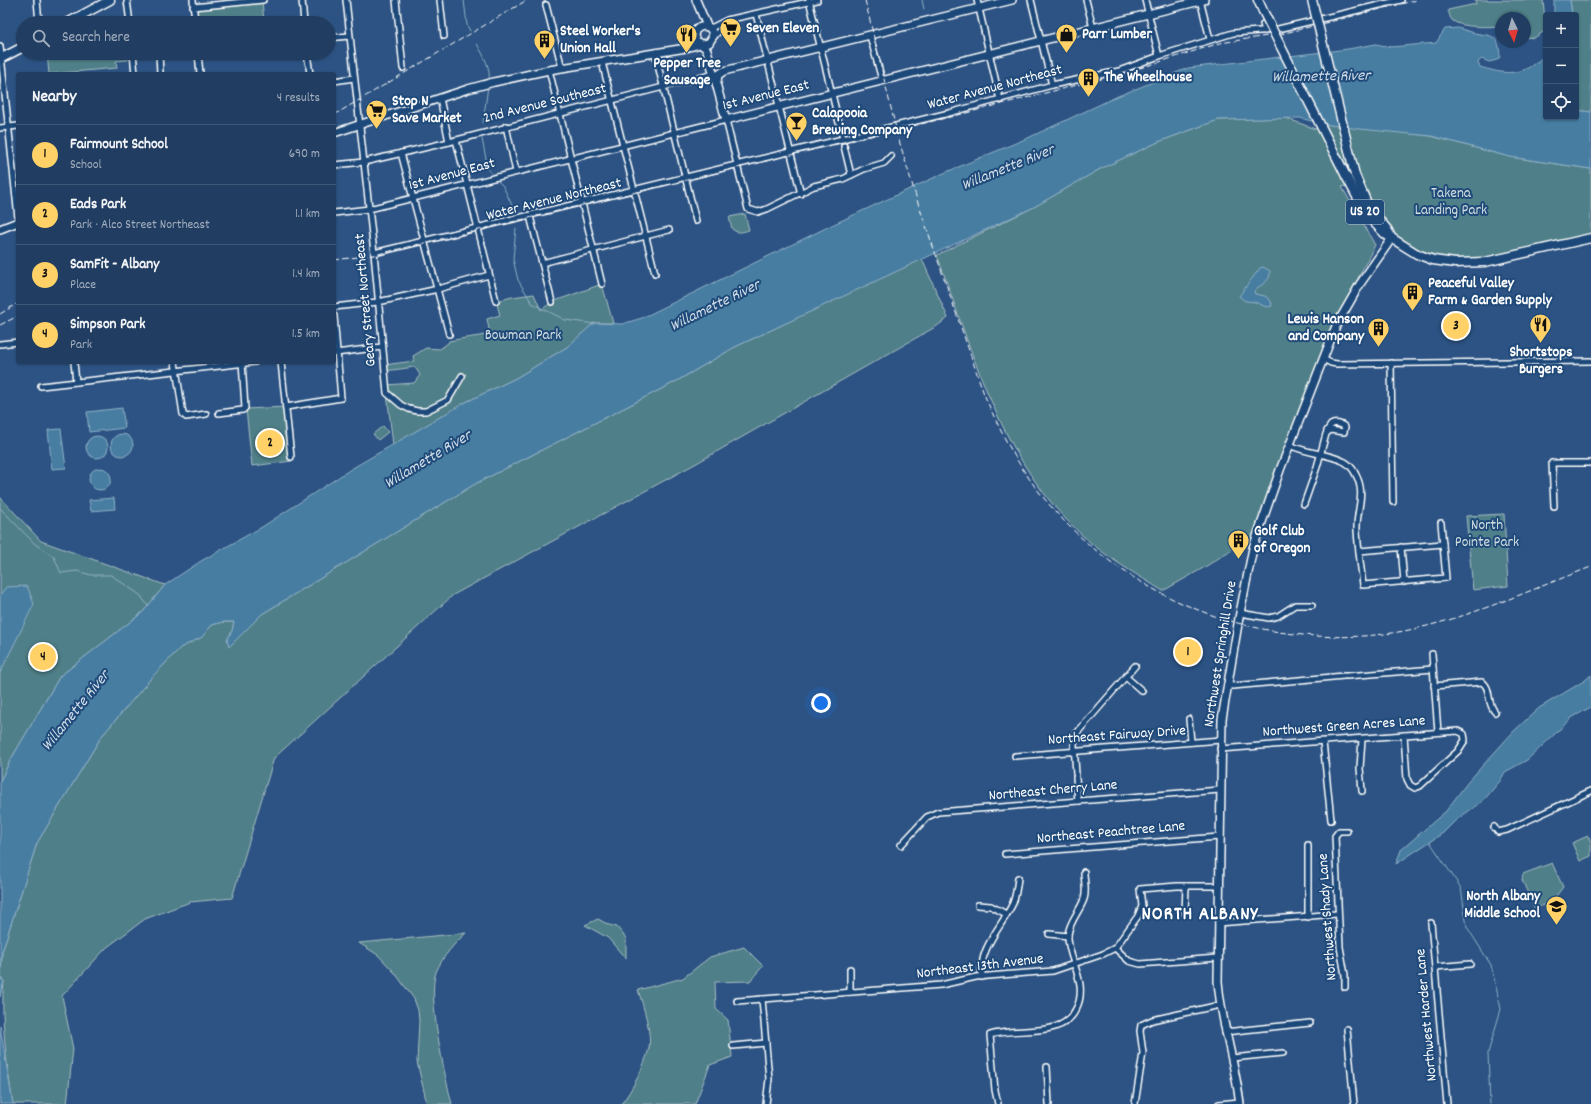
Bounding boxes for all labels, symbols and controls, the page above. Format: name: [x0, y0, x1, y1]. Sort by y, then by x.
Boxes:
north arrow: [1495, 12, 1531, 48]
map controls: [1543, 12, 1579, 120]
button: +: [1543, 12, 1579, 48]
search box: [16, 16, 336, 60]
supermarket icon: Seven Eleven: [718, 16, 744, 49]
place label: Seven Eleven: [746, 18, 819, 40]
place label: Steel Worker's Union Hall: [560, 21, 641, 60]
restaurant icon: Pepper Tree Sausage: [674, 22, 700, 55]
shop icon: Parr Lumber: [1054, 22, 1080, 55]
place label: Parr Lumber: [1082, 24, 1152, 46]
icon: search: [30, 27, 52, 49]
text: Search here: [62, 27, 130, 49]
building icon: Steel Worker's Union Hall: [531, 28, 557, 61]
button: −: [1543, 48, 1579, 84]
place label: Pepper Tree Sausage: [653, 53, 721, 92]
street label: Water Avenue Northeast: [925, 59, 1065, 117]
building icon: The Wheelhouse: [1075, 65, 1101, 98]
water label: Willamette River: [1272, 65, 1372, 89]
place label: The Wheelhouse: [1104, 67, 1192, 89]
street label: 1st Avenue East: [720, 74, 812, 117]
street label: 2nd Avenue Southeast: [481, 78, 609, 130]
button: locate: [1543, 84, 1579, 120]
text: Nearby: [32, 86, 76, 110]
text: 4 results: [277, 89, 320, 108]
place label: Stop N Save Market: [392, 91, 462, 130]
supermarket icon: Stop N Save Market: [363, 98, 389, 131]
place label: Calapooia Brewing Company: [812, 103, 913, 142]
bar icon: Calapooia Brewing Company: [784, 110, 810, 143]
text: Fairmount School: [70, 134, 168, 156]
water label: Willamette River: [958, 138, 1060, 197]
text: 1: [44, 145, 46, 164]
text: 690 m: [289, 145, 320, 164]
street label: 1st Avenue East: [406, 153, 498, 197]
text: School: [70, 156, 102, 175]
street label: Water Avenue Northeast: [484, 172, 624, 227]
park label: Takena Landing Park: [1415, 183, 1487, 222]
text: Eads Park: [70, 194, 126, 216]
road number: US 20: [1346, 200, 1384, 224]
text: 2: [42, 205, 48, 224]
text: 1.1 km: [295, 205, 320, 224]
text: Park · Alco Street Northeast: [70, 216, 210, 235]
street label: Geary Street Northeast: [349, 232, 383, 368]
text: SamFit - Albany: [70, 254, 159, 276]
text: 3: [42, 265, 48, 284]
text: 1.4 km: [292, 265, 320, 284]
water label: Willamette River: [666, 273, 766, 338]
place label: Peaceful Valley Farm & Garden Supply: [1428, 273, 1553, 312]
text: Place: [70, 276, 96, 295]
building icon: Peaceful Valley Farm & Garden Supply: [1400, 280, 1426, 313]
place label: Lewis Hanson and Company: [1288, 309, 1365, 348]
pin: 3: [1443, 311, 1469, 341]
restaurant icon: Shortstops Burgers: [1528, 311, 1554, 344]
text: Simpson Park: [70, 314, 146, 336]
building icon: Lewis Hanson and Company: [1366, 316, 1392, 349]
text: 4: [42, 325, 48, 344]
text: 1.5 km: [292, 325, 320, 344]
park label: Bowman Park: [485, 325, 561, 347]
text: Park: [70, 336, 92, 355]
place label: Shortstops Burgers: [1509, 342, 1573, 381]
water label: Willamette River: [380, 424, 478, 495]
pin: 2: [257, 428, 283, 458]
park label: North Pointe Park: [1455, 515, 1519, 554]
place label: Golf Club of Oregon: [1254, 521, 1310, 560]
building icon: Golf Club of Oregon: [1226, 528, 1252, 561]
street label: Northwest Springhill Drive: [1199, 579, 1244, 729]
pin: 1: [1175, 637, 1201, 667]
pin: 4: [30, 642, 56, 672]
water label: Willamette River: [36, 664, 117, 756]
your location: [811, 693, 831, 713]
street label: Northwest Green Acres Lane: [1262, 710, 1427, 744]
street label: Northeast Fairway Drive: [1047, 720, 1187, 752]
street label: Northeast Cherry Lane: [988, 774, 1119, 808]
street label: Northeast Peachtree Lane: [1036, 816, 1186, 850]
street label: Northwest Shady Lane: [1313, 852, 1343, 981]
place label: North Albany Middle School: [1464, 886, 1541, 925]
school or university icon: North Albany Middle School: [1543, 893, 1569, 926]
district label: NORTH ALBANY: [1141, 902, 1259, 929]
street label: Northwest Harder Lane: [1410, 947, 1444, 1082]
street label: Northeast 13th Avenue: [915, 948, 1045, 986]

